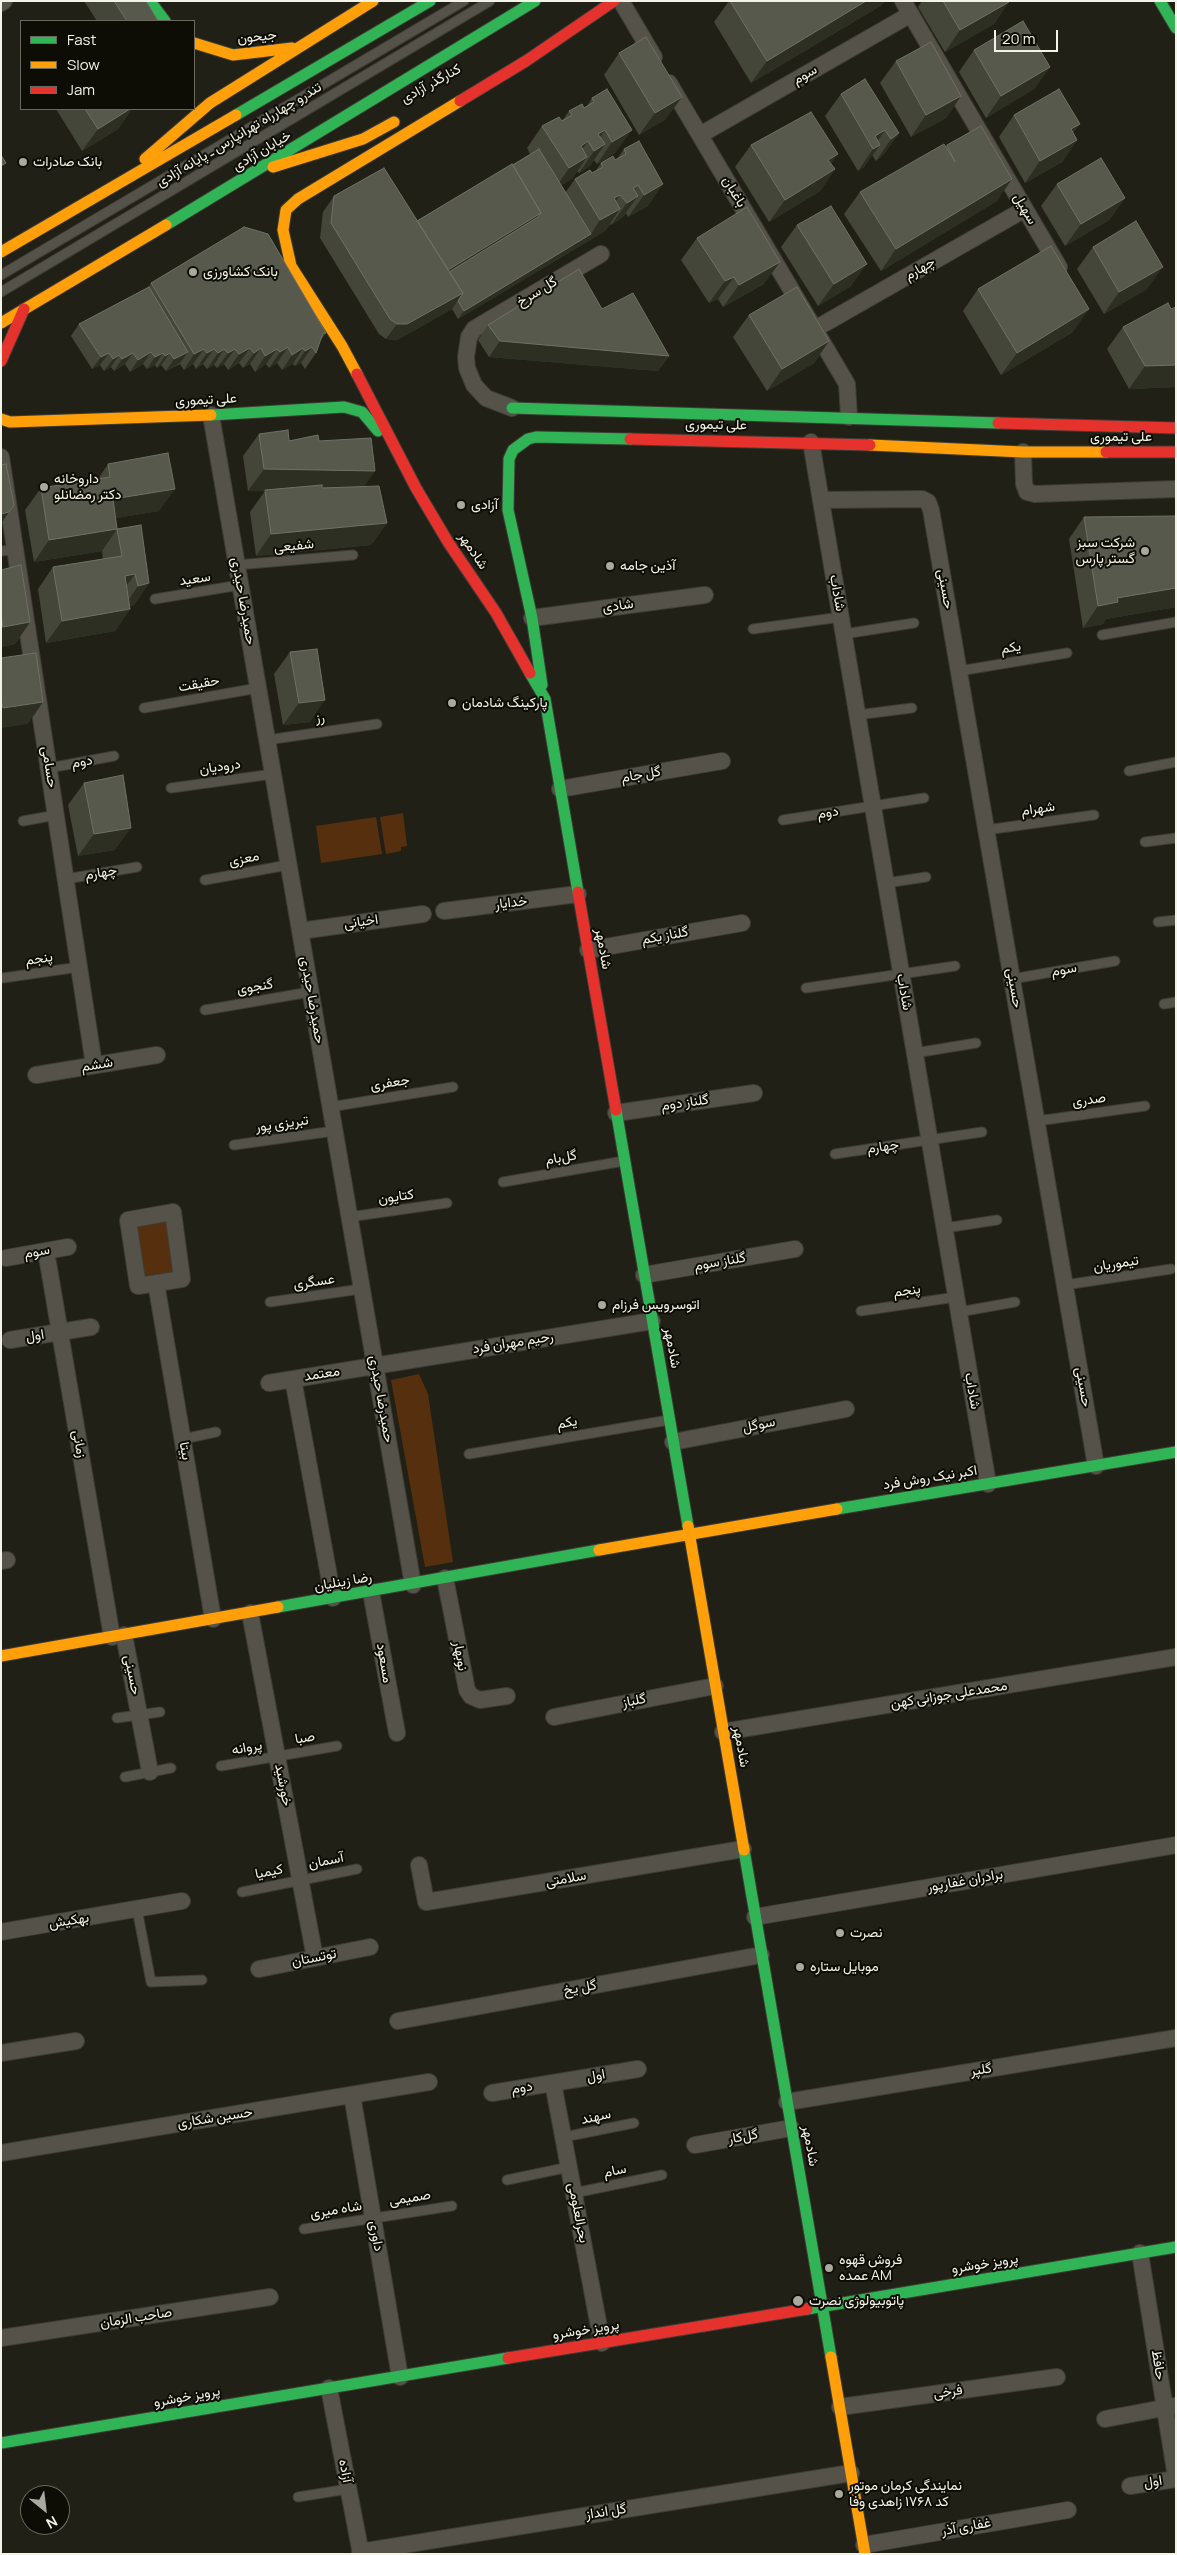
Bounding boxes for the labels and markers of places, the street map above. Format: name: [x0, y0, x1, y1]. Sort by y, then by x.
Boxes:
place label: بانک صادرات: [33, 154, 102, 170]
marker: بانک صادرات: [17, 156, 29, 168]
place label: بانک کشاورزی: [203, 264, 278, 280]
marker: بانک کشاورزی: [187, 266, 199, 278]
place label: داروخانه دکتر رمضانلو: [54, 471, 122, 504]
marker: داروخانه دکتر رمضانلو: [38, 481, 50, 493]
place label: آزادی: [471, 497, 498, 513]
marker: آزادی: [455, 499, 467, 511]
place label: شرکت سبز گستر پارس: [1075, 535, 1135, 568]
marker: شرکت سبز گستر پارس: [1139, 545, 1151, 557]
place label: آذین جامه: [620, 558, 675, 574]
marker: آذین جامه: [604, 560, 616, 572]
place label: پارکینگ شادمان: [462, 695, 548, 711]
marker: پارکینگ شادمان: [446, 697, 458, 709]
place label: اتوسرویس فرزام: [612, 1297, 700, 1313]
marker: اتوسرویس فرزام: [596, 1299, 608, 1311]
place label: نصرت: [850, 1925, 883, 1941]
marker: نصرت: [834, 1927, 846, 1939]
place label: موبایل ستاره: [810, 1959, 879, 1975]
marker: موبایل ستاره: [794, 1961, 806, 1973]
place label: فروش قهوه عمده AM: [839, 2252, 902, 2284]
marker: فروش قهوه عمده AM: [823, 2262, 835, 2274]
place label: پاتوبیولوژی نصرت: [809, 2293, 904, 2309]
marker: پاتوبیولوژی نصرت: [791, 2294, 805, 2308]
place label: نمایندگی کرمان موتور کد ۱۷۶۸ زاهدی وفا: [849, 2478, 962, 2510]
marker: نمایندگی کرمان موتور کد ۱۷۶۸ زاهدی وفا: [833, 2488, 845, 2500]

